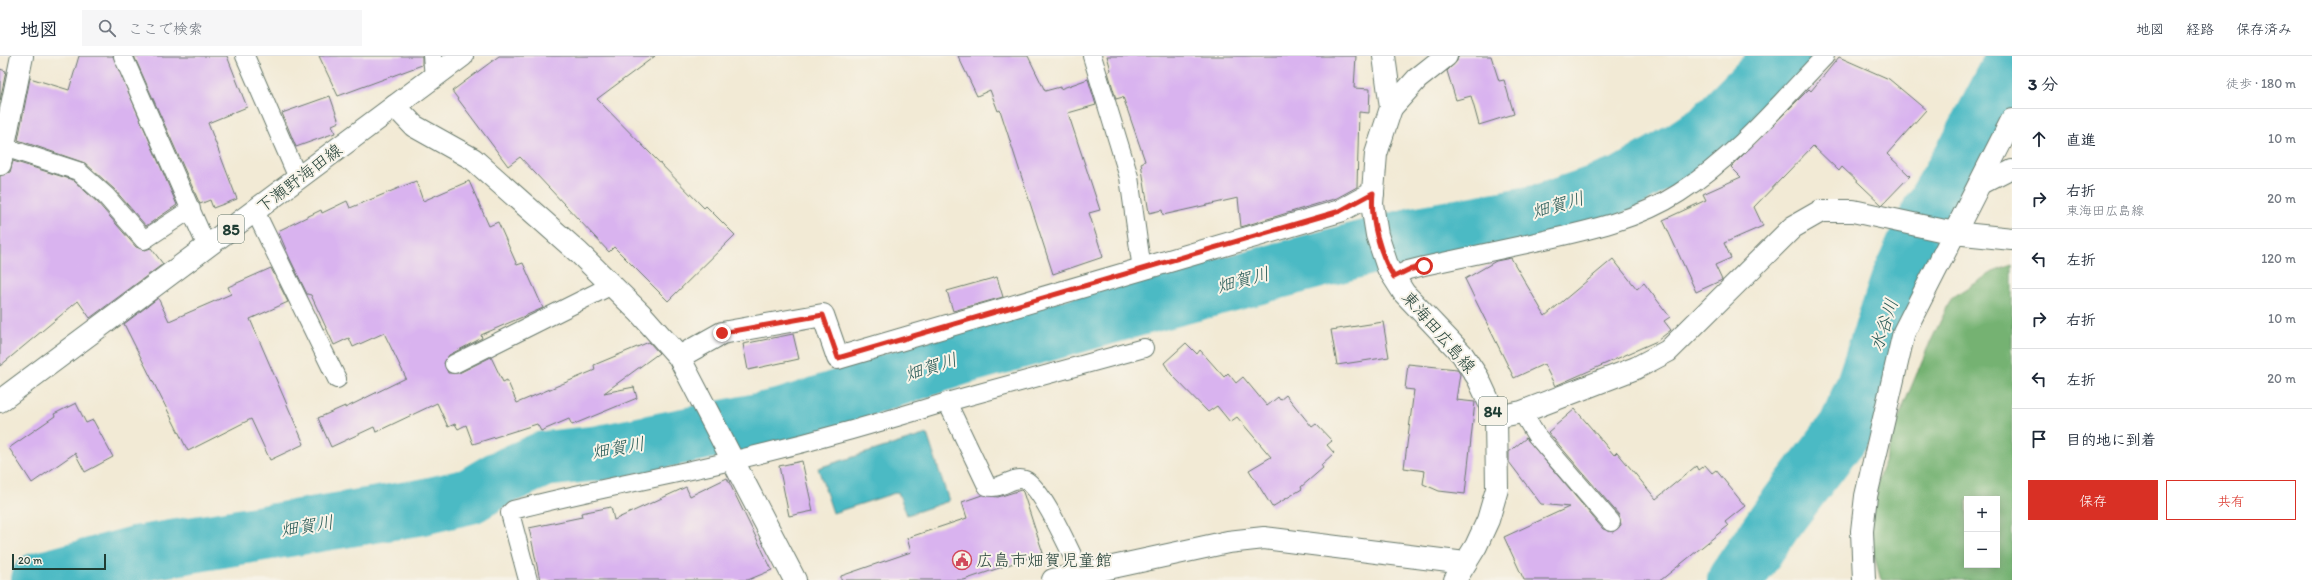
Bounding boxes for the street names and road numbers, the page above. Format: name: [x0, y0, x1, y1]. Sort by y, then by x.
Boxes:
street label: 下瀬野海田線: [252, 139, 346, 217]
road number: 85: [218, 215, 244, 243]
street label: 東海田広島線: [1398, 287, 1480, 377]
road number: 84: [1479, 397, 1507, 425]

